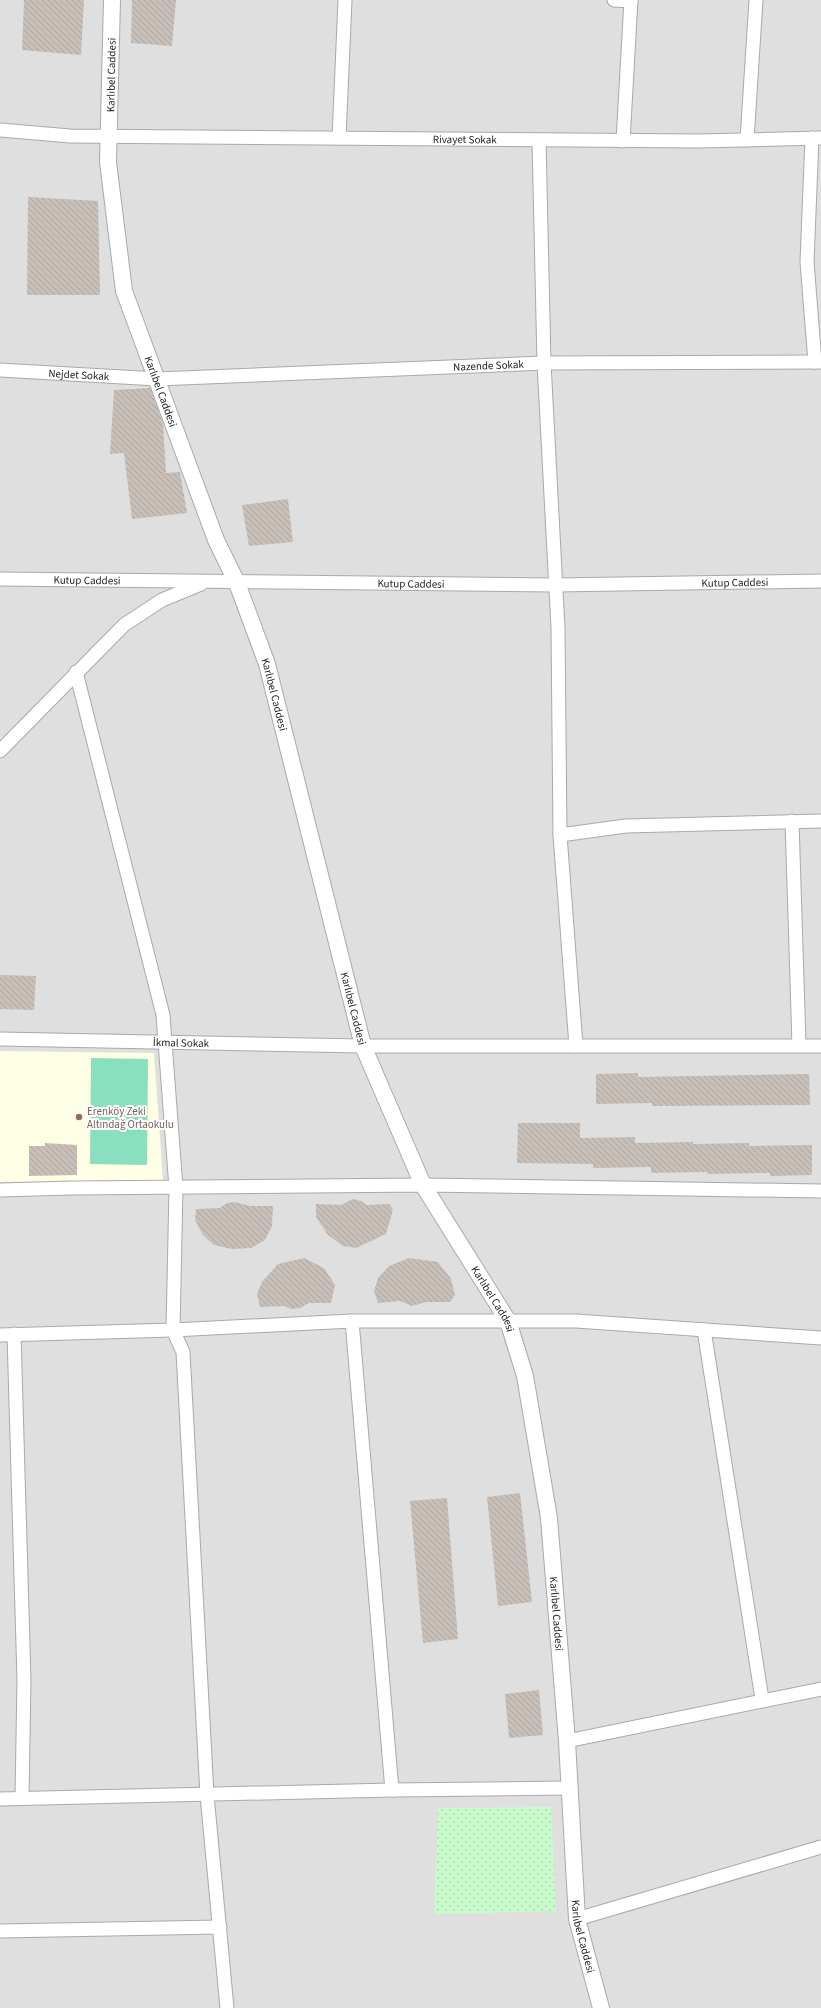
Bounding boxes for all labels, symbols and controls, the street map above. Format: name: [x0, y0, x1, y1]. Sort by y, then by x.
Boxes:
street label: Karlıbel Caddesi: [103, 38, 120, 112]
street label: Rivayet Sokak: [433, 132, 497, 147]
street label: Karlıbel Caddesi: [141, 354, 181, 429]
street label: Nazende Sokak: [453, 357, 525, 375]
street label: Nejdet Sokak: [48, 366, 110, 384]
street label: Kutup Caddesi: [53, 573, 121, 588]
street label: Kutup Caddesi: [701, 575, 769, 591]
street label: Kutup Caddesi: [377, 576, 445, 592]
street label: Karlıbel Caddesi: [257, 656, 291, 733]
street label: Karlıbel Caddesi: [337, 971, 369, 1047]
street label: İkmal Sokak: [153, 1035, 210, 1051]
place label: Erenköy Zeki Altındağ Ortaokulu: [87, 1104, 174, 1132]
marker: Erenköy Zeki Altındağ Ortaokulu: [74, 1112, 84, 1122]
street label: Karlıbel Caddesi: [467, 1263, 518, 1334]
street label: Karlıbel Caddesi: [546, 1576, 567, 1652]
street label: Karlıbel Caddesi: [568, 1899, 598, 1975]

